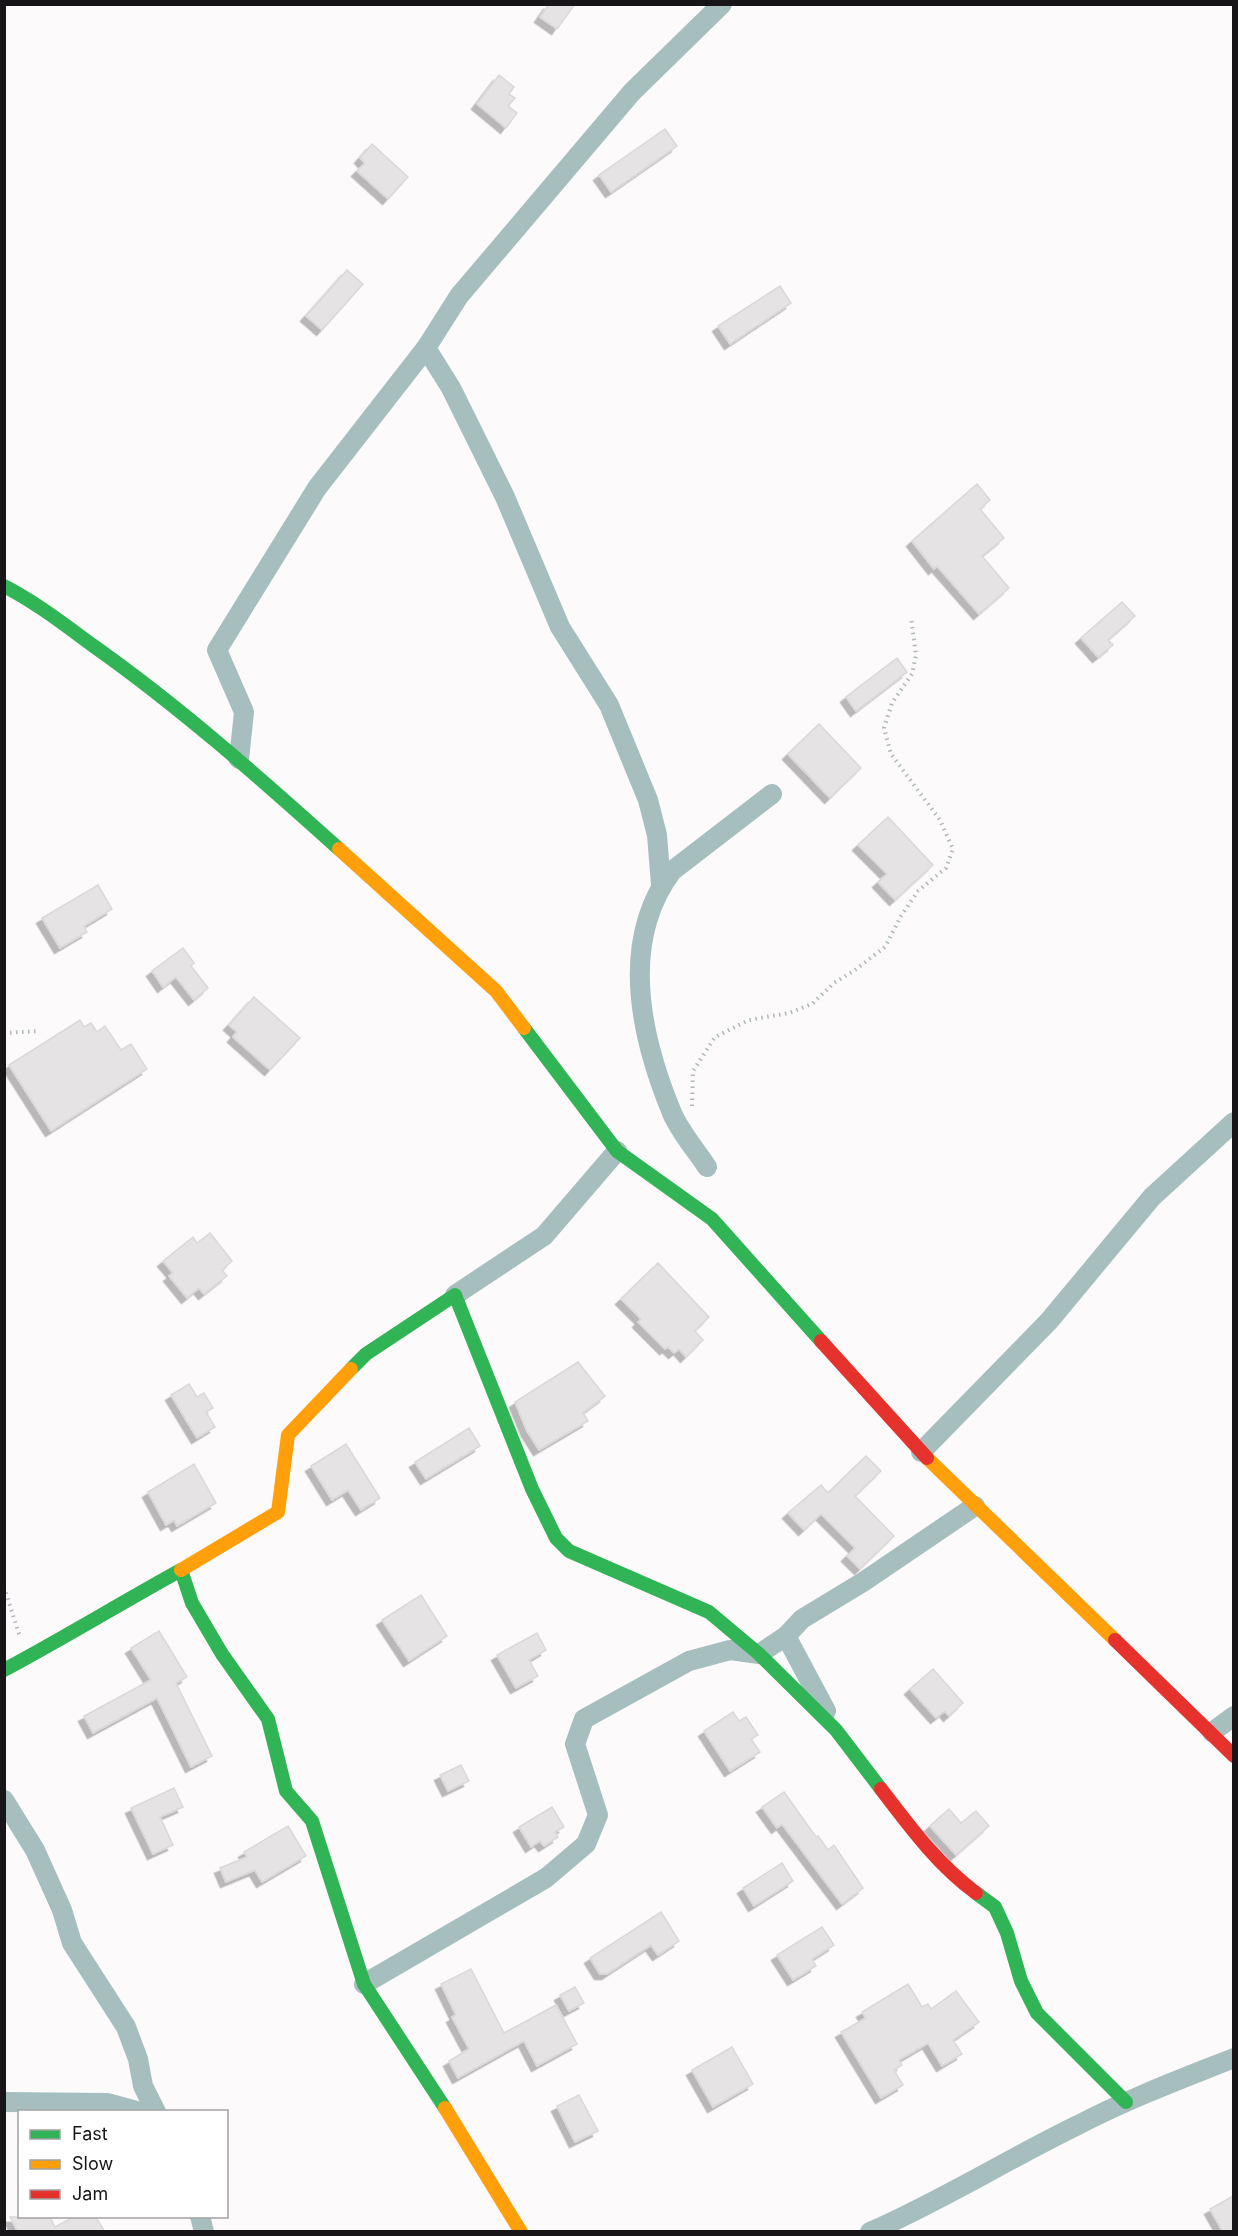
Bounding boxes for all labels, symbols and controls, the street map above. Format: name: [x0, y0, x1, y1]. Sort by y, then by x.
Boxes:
legend: [18, 2110, 228, 2218]
text: Fast: [72, 2123, 108, 2144]
text: Slow: [72, 2153, 113, 2174]
text: Jam: [72, 2183, 108, 2204]

